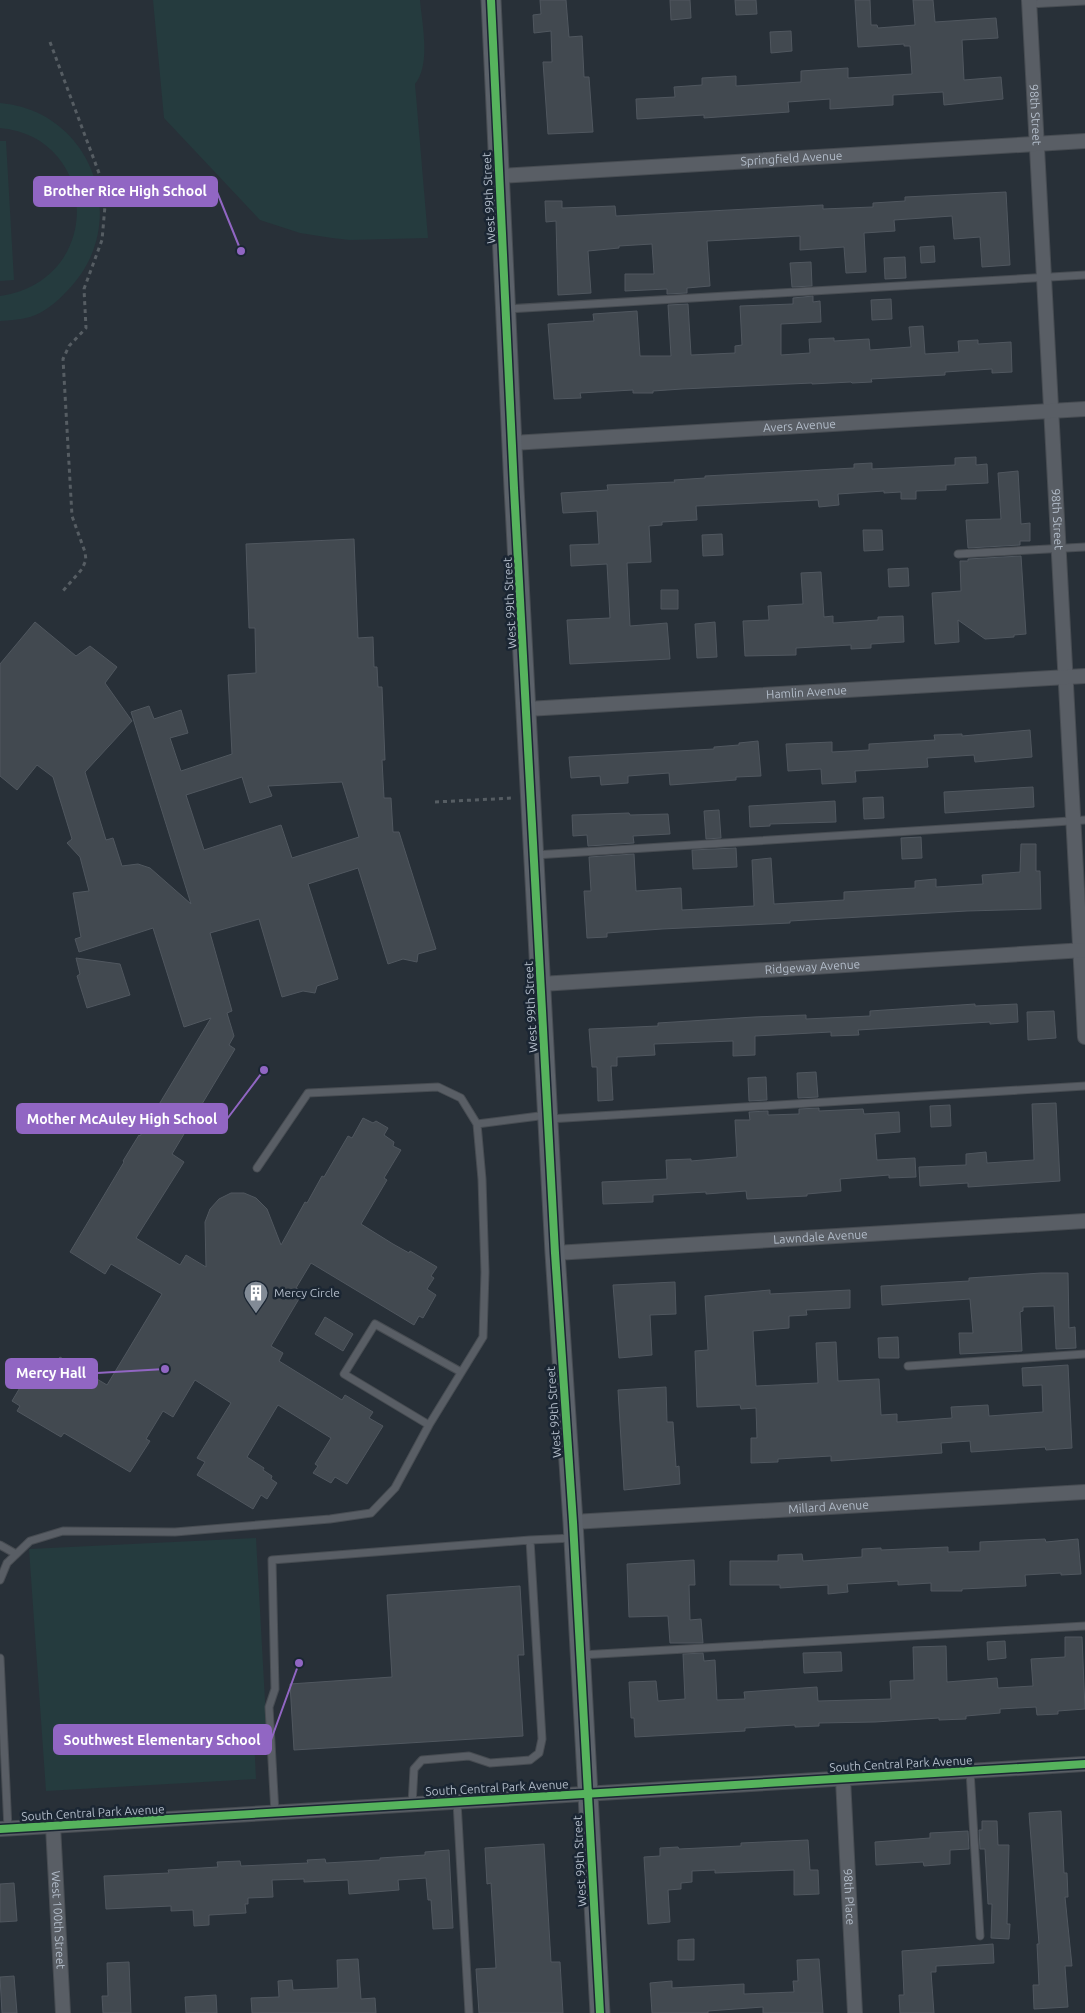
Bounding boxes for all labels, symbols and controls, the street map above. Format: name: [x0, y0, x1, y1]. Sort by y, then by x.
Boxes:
street label: 98th Street: [1028, 84, 1044, 146]
street label: Springfield Avenue: [740, 149, 843, 168]
street label: West 99th Street: [480, 152, 497, 244]
callout: Brother Rice High School: [34, 177, 217, 206]
text: Brother Rice High School: [43, 183, 207, 199]
street label: Avers Avenue: [763, 417, 836, 434]
street label: 98th Street: [1049, 488, 1066, 551]
street label: West 99th Street: [501, 557, 518, 649]
street label: Hamlin Avenue: [766, 683, 847, 701]
street label: Ridgeway Avenue: [764, 957, 860, 976]
street label: West 99th Street: [522, 961, 539, 1053]
callout: Mother McAuley High School: [17, 1104, 227, 1133]
text: Mother McAuley High School: [27, 1111, 217, 1127]
street label: Lawndale Avenue: [773, 1227, 868, 1246]
building icon: Mercy Circle: [243, 1280, 269, 1314]
place label: Mercy Circle: [274, 1286, 340, 1299]
callout: Mercy Hall: [6, 1359, 97, 1388]
text: Mercy Hall: [16, 1365, 86, 1381]
street label: West 99th Street: [544, 1366, 563, 1458]
street label: Millard Avenue: [788, 1498, 869, 1515]
callout: Southwest Elementary School: [54, 1725, 271, 1754]
text: Southwest Elementary School: [64, 1732, 260, 1748]
street label: South Central Park Avenue: [829, 1753, 973, 1774]
street label: South Central Park Avenue: [425, 1777, 569, 1798]
street label: South Central Park Avenue: [21, 1802, 165, 1823]
street label: West 99th Street: [571, 1815, 588, 1907]
street label: 98th Place: [842, 1868, 857, 1925]
street label: West 100th Street: [49, 1870, 68, 1970]

